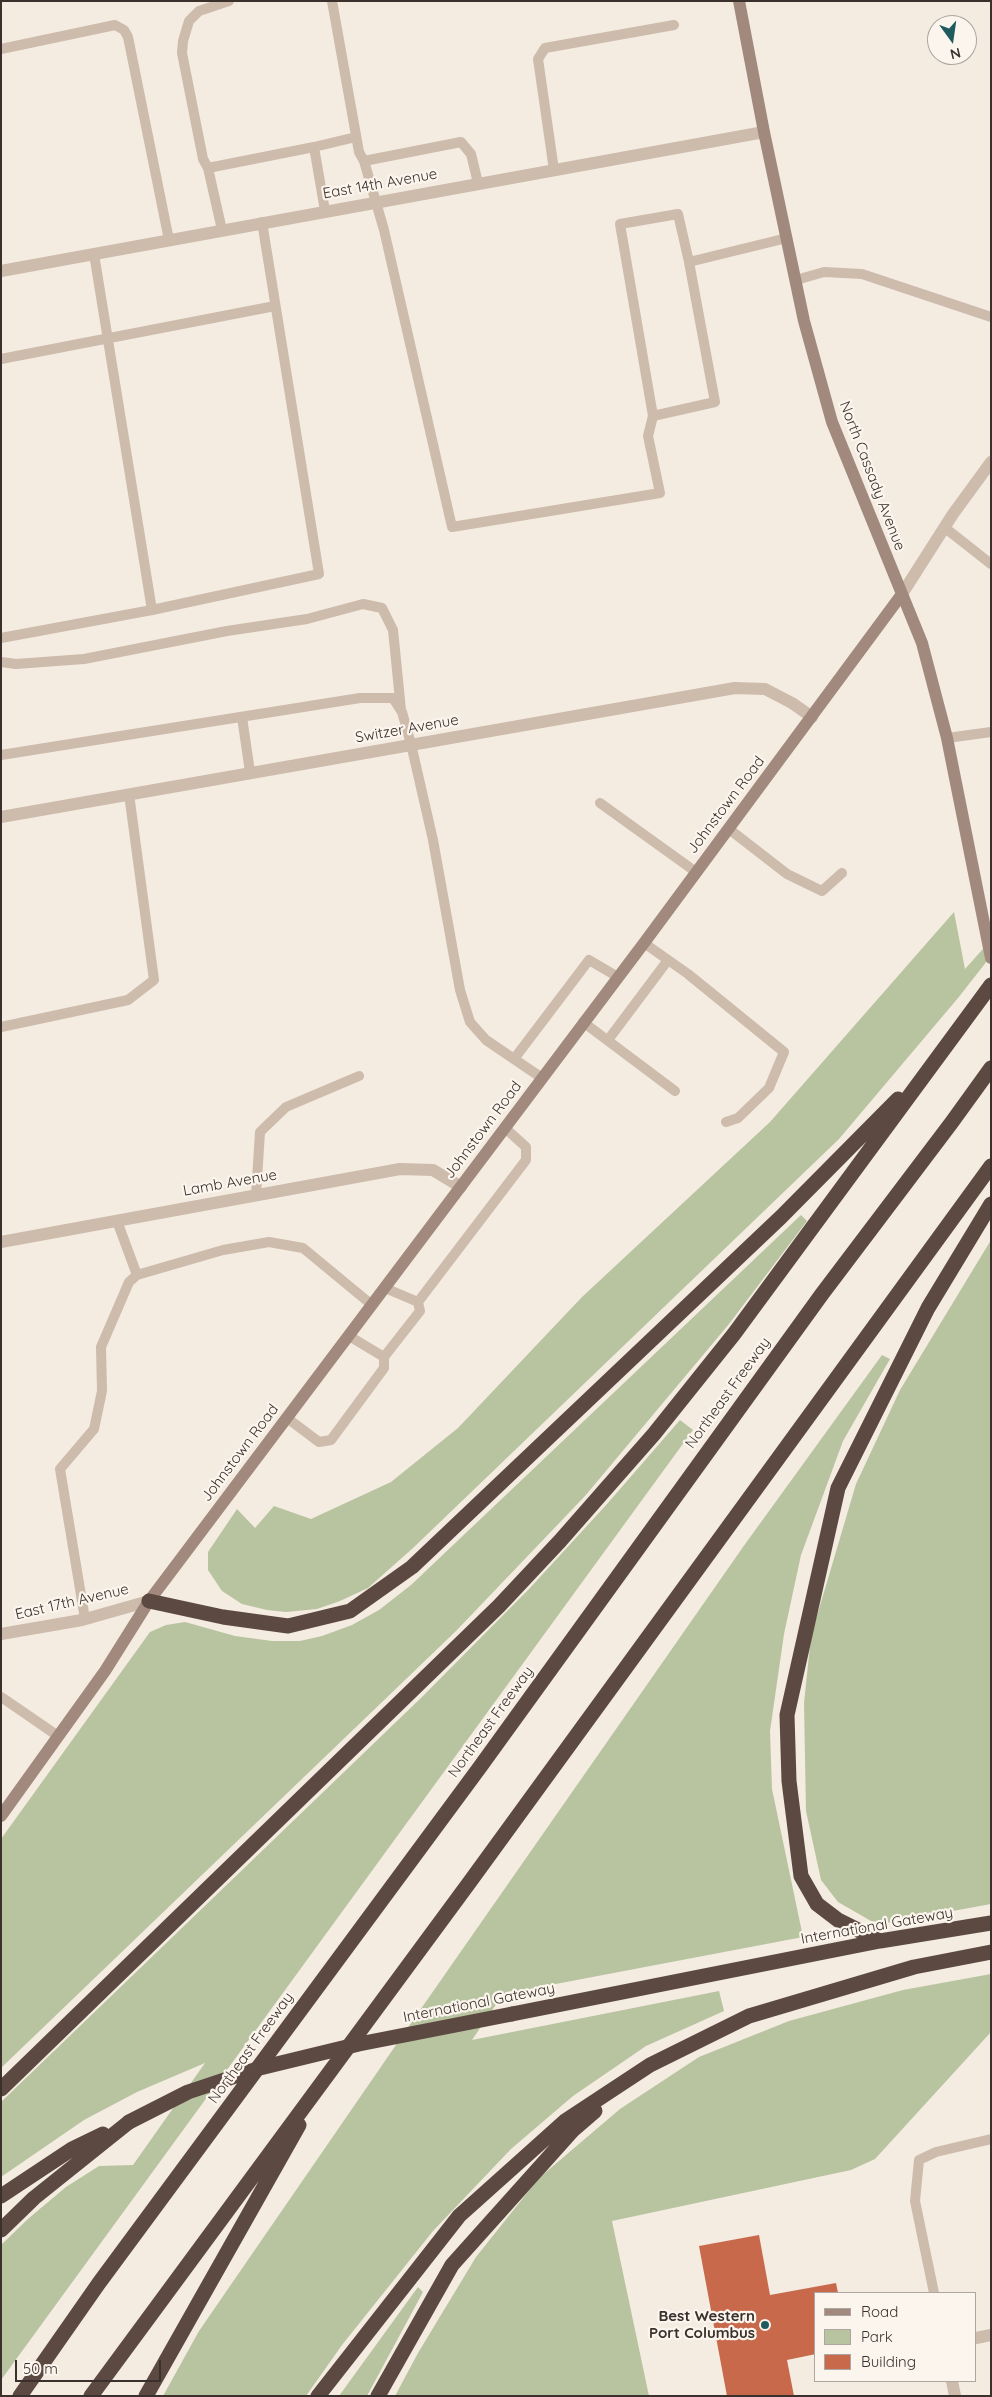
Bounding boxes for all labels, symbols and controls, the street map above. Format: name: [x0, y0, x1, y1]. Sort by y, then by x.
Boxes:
north arrow: [927, 15, 977, 65]
text: N: [948, 44, 963, 64]
street label: East 14th Avenue: [321, 165, 439, 203]
street label: North Cassady Avenue: [835, 399, 909, 553]
street label: Switzer Avenue: [354, 711, 460, 747]
street label: Johnstown Road: [684, 753, 768, 857]
street label: Johnstown Road: [441, 1078, 525, 1182]
street label: Lamb Avenue: [182, 1166, 278, 1200]
street label: Northeast Freeway: [682, 1334, 774, 1452]
street label: Johnstown Road: [198, 1401, 282, 1505]
street label: East 17th Avenue: [13, 1580, 131, 1624]
street label: Northeast Freeway: [445, 1663, 537, 1781]
street label: International Gateway: [799, 1904, 955, 1948]
street label: International Gateway: [402, 1979, 556, 2027]
street label: Northeast Freeway: [205, 1989, 297, 2107]
legend: [814, 2292, 977, 2382]
text: Road: [861, 2302, 898, 2321]
place label: Best Western Port Columbus: [649, 2307, 755, 2342]
marker: Best Western Port Columbus: [759, 2319, 771, 2331]
text: Park: [861, 2327, 893, 2346]
scale bar: [18, 2350, 164, 2382]
text: Building: [861, 2352, 916, 2371]
text: 50 m: [23, 2359, 58, 2378]

